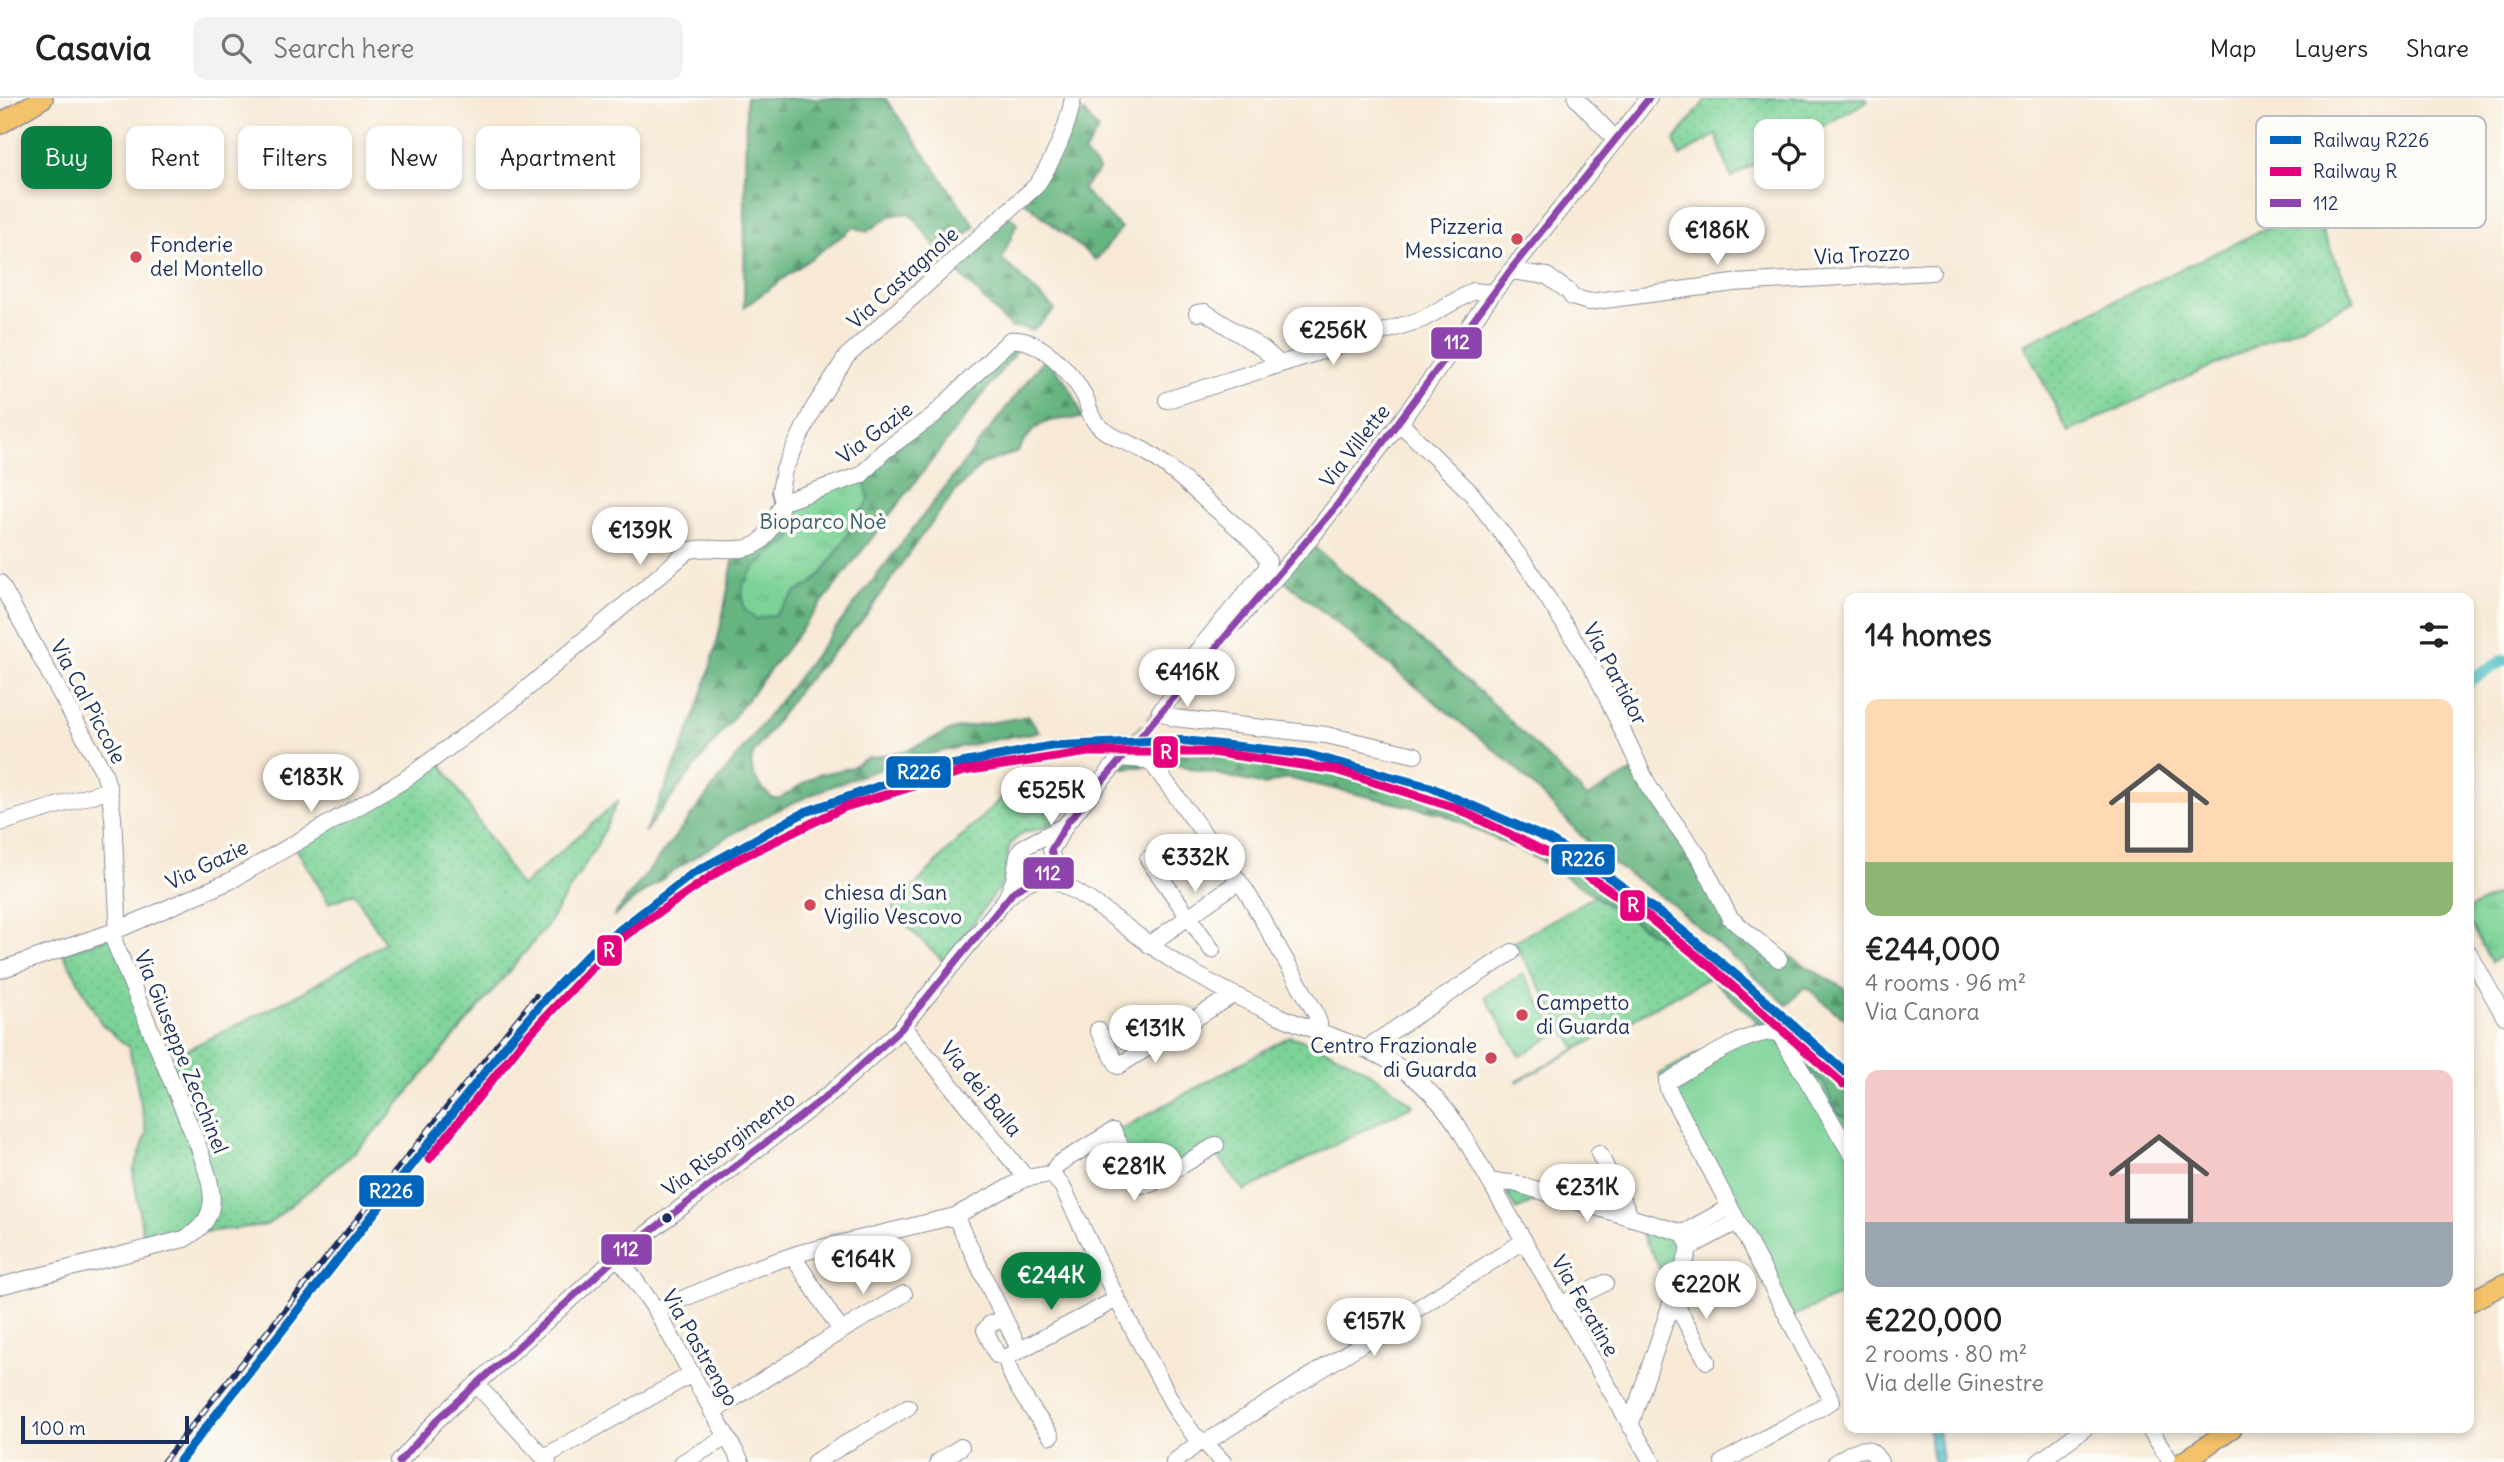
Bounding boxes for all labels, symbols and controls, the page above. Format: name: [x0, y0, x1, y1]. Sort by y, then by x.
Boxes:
search box: [193, 17, 683, 80]
text: Casavia: [35, 27, 151, 69]
icon: search: [217, 29, 255, 67]
text: Search here: [273, 32, 414, 65]
text: Map: [2210, 33, 2256, 63]
text: Layers: [2294, 33, 2368, 63]
text: Share: [2406, 33, 2469, 63]
legend: [2256, 116, 2486, 228]
map controls: [1754, 119, 1824, 189]
button: locate: [1754, 119, 1824, 189]
chip: Buy: [21, 126, 112, 189]
chip: Rent: [126, 126, 224, 189]
chip: Filters: [238, 126, 352, 189]
chip: New: [366, 126, 462, 189]
chip: Apartment: [476, 126, 640, 189]
text: Railway R226: [2313, 128, 2429, 152]
text: Railway R: [2313, 159, 2397, 183]
text: 112: [2313, 191, 2339, 215]
pin: €186K: [1668, 208, 1766, 267]
place label: Pizzeria Messicano: [1405, 213, 1503, 264]
text: €186K: [1685, 215, 1749, 244]
street label: Via Castagnole: [841, 221, 964, 335]
place label: Fonderie del Montello: [150, 231, 263, 282]
marker: Pizzeria Messicano: [1509, 231, 1525, 247]
street label: Via Trozzo: [1813, 239, 1911, 270]
marker: Fonderie del Montello: [128, 249, 144, 265]
pin: €256K: [1284, 308, 1382, 367]
text: €256K: [1299, 315, 1367, 344]
line badge: 112: [1430, 326, 1483, 360]
text: 112: [1444, 330, 1470, 354]
street label: Via Gazie: [831, 395, 918, 470]
street label: Via Villette: [1314, 399, 1396, 493]
pin: €139K: [591, 508, 689, 567]
park label: Bioparco Noè: [759, 508, 887, 535]
text: €139K: [608, 515, 672, 544]
text: 14 homes: [1865, 616, 1992, 654]
icon: filters: [2415, 616, 2453, 654]
street label: Via Partidor: [1577, 618, 1654, 730]
street label: Via Cal Piccole: [45, 635, 132, 768]
pin: €416K: [1138, 650, 1236, 709]
text: €416K: [1155, 657, 1219, 686]
line badge: R: [1152, 735, 1179, 769]
text: R: [1160, 740, 1172, 764]
icon: home: [2096, 745, 2222, 871]
pin: €183K: [262, 754, 360, 814]
line badge: R226: [885, 755, 952, 789]
text: R226: [897, 760, 941, 784]
text: €183K: [279, 762, 343, 791]
pin: €525K: [1002, 768, 1100, 827]
text: €525K: [1017, 775, 1085, 804]
street label: Via Gazie: [161, 833, 252, 896]
pin: €332K: [1146, 834, 1244, 894]
text: €332K: [1161, 842, 1229, 871]
line badge: R226: [1550, 843, 1616, 876]
text: R226: [1561, 847, 1605, 871]
line badge: 112: [1022, 856, 1075, 890]
text: 112: [1035, 861, 1061, 885]
place label: chiesa di San Vigilio Vescovo: [824, 879, 962, 930]
line badge: R: [1619, 889, 1646, 922]
text: R: [1627, 893, 1639, 917]
marker: chiesa di San Vigilio Vescovo: [802, 897, 818, 913]
text: €244,000: [1865, 930, 2000, 968]
line badge: R: [596, 934, 623, 967]
text: R: [603, 938, 615, 962]
street label: Via Giuseppe Zecchinel: [128, 946, 235, 1157]
text: 4 rooms · 96 m²: [1865, 968, 2026, 997]
place label: Campetto di Guarda: [1536, 989, 1630, 1040]
text: Via Canora: [1865, 997, 1980, 1026]
pin: €131K: [1106, 1006, 1204, 1065]
marker: Campetto di Guarda: [1514, 1007, 1530, 1023]
text: €131K: [1125, 1013, 1185, 1042]
place label: Centro Frazionale di Guarda: [1310, 1032, 1477, 1083]
street label: Via dei Balla: [935, 1035, 1028, 1142]
marker: Centro Frazionale di Guarda: [1483, 1050, 1499, 1066]
street label: Via Risorgimento: [657, 1085, 801, 1202]
icon: home: [2096, 1116, 2222, 1242]
pin: €281K: [1085, 1144, 1183, 1203]
text: €281K: [1102, 1151, 1166, 1180]
pin: €231K: [1538, 1164, 1636, 1224]
text: €231K: [1555, 1172, 1619, 1201]
line badge: R226: [358, 1174, 425, 1208]
text: R226: [369, 1179, 413, 1203]
unlabelled marker: [660, 1211, 674, 1225]
line badge: 112: [600, 1233, 653, 1266]
pin: €164K: [814, 1236, 912, 1296]
text: 112: [613, 1237, 639, 1261]
text: €164K: [831, 1244, 895, 1273]
street label: Via Feratine: [1546, 1250, 1625, 1361]
pin: €244K: [1002, 1252, 1100, 1312]
text: €244K: [1017, 1260, 1085, 1289]
pin: €220K: [1657, 1262, 1755, 1321]
text: €220K: [1671, 1269, 1741, 1298]
street label: Via Pastrengo: [656, 1284, 745, 1411]
pin: €157K: [1325, 1298, 1423, 1358]
text: €220,000: [1865, 1301, 2002, 1339]
text: €157K: [1343, 1306, 1405, 1335]
text: 2 rooms · 80 m²: [1865, 1339, 2027, 1368]
text: Via delle Ginestre: [1865, 1368, 2044, 1397]
scale bar: [21, 1413, 189, 1445]
text: 100 m: [32, 1416, 86, 1440]

